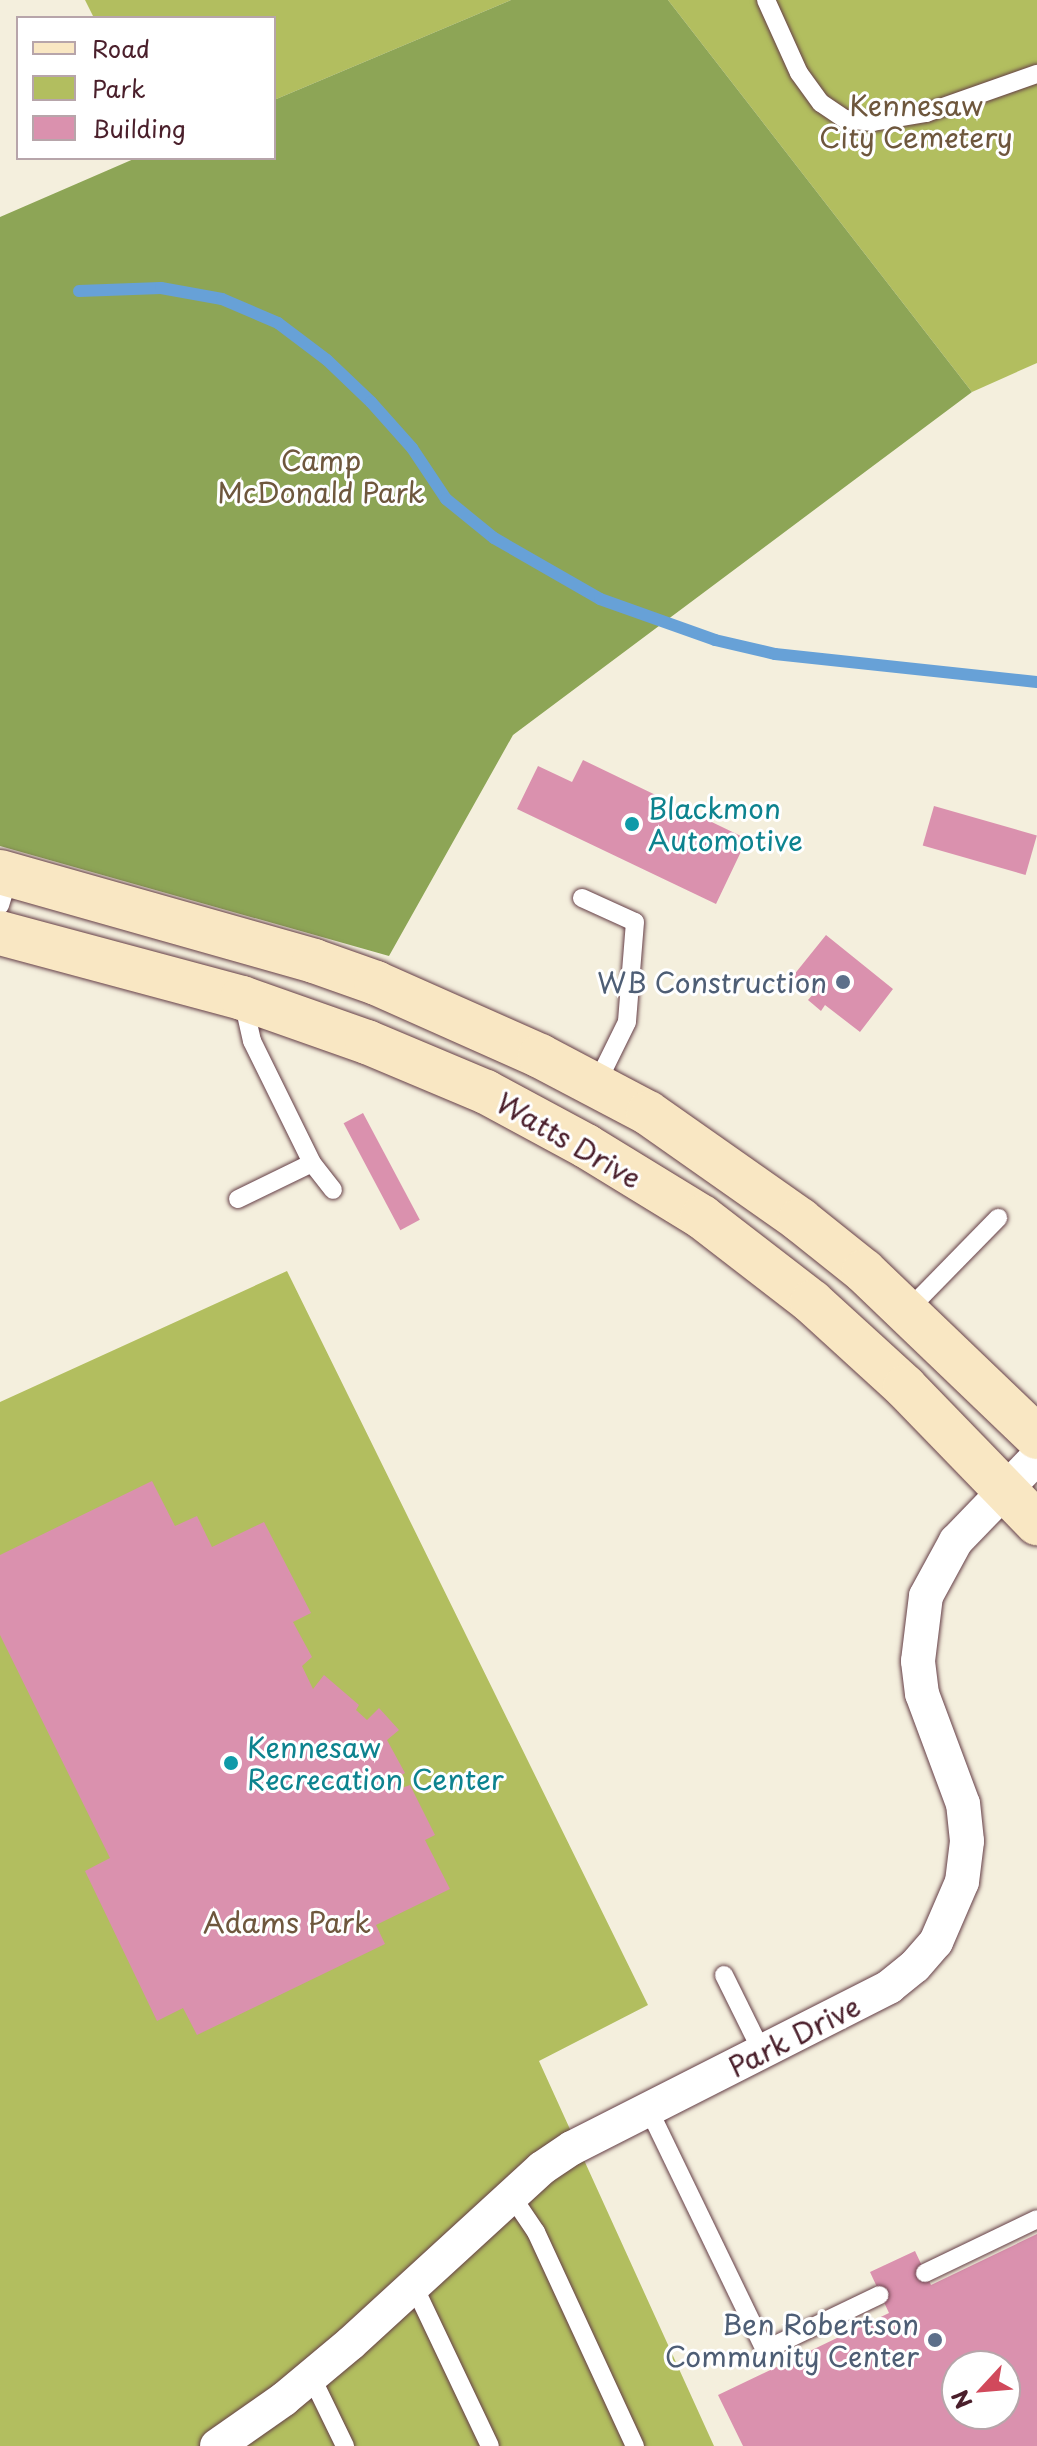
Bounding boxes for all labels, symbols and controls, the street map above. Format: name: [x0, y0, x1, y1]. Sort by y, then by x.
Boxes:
legend: [16, 16, 276, 160]
text: Road: [92, 30, 150, 66]
text: Park: [92, 70, 146, 106]
park label: Kennesaw City Cemetery: [818, 88, 1014, 154]
text: Building: [92, 110, 186, 146]
park label: Camp McDonald Park: [216, 443, 426, 509]
place label: Blackmon Automotive: [648, 791, 803, 857]
marker: Blackmon Automotive: [623, 815, 641, 833]
place label: WB Construction: [598, 965, 827, 999]
marker: WB Construction: [834, 973, 852, 991]
street label: Watts Drive: [491, 1085, 647, 1195]
place label: Kennesaw Recrecation Center: [247, 1730, 504, 1796]
marker: Kennesaw Recrecation Center: [222, 1754, 240, 1772]
park label: Adams Park: [204, 1905, 370, 1939]
street label: Park Drive: [723, 1988, 865, 2084]
place label: Ben Robertson Community Center: [662, 2307, 919, 2373]
marker: Ben Robertson Community Center: [926, 2331, 944, 2349]
north arrow: [941, 2350, 1021, 2430]
text: N: [942, 2385, 979, 2415]

